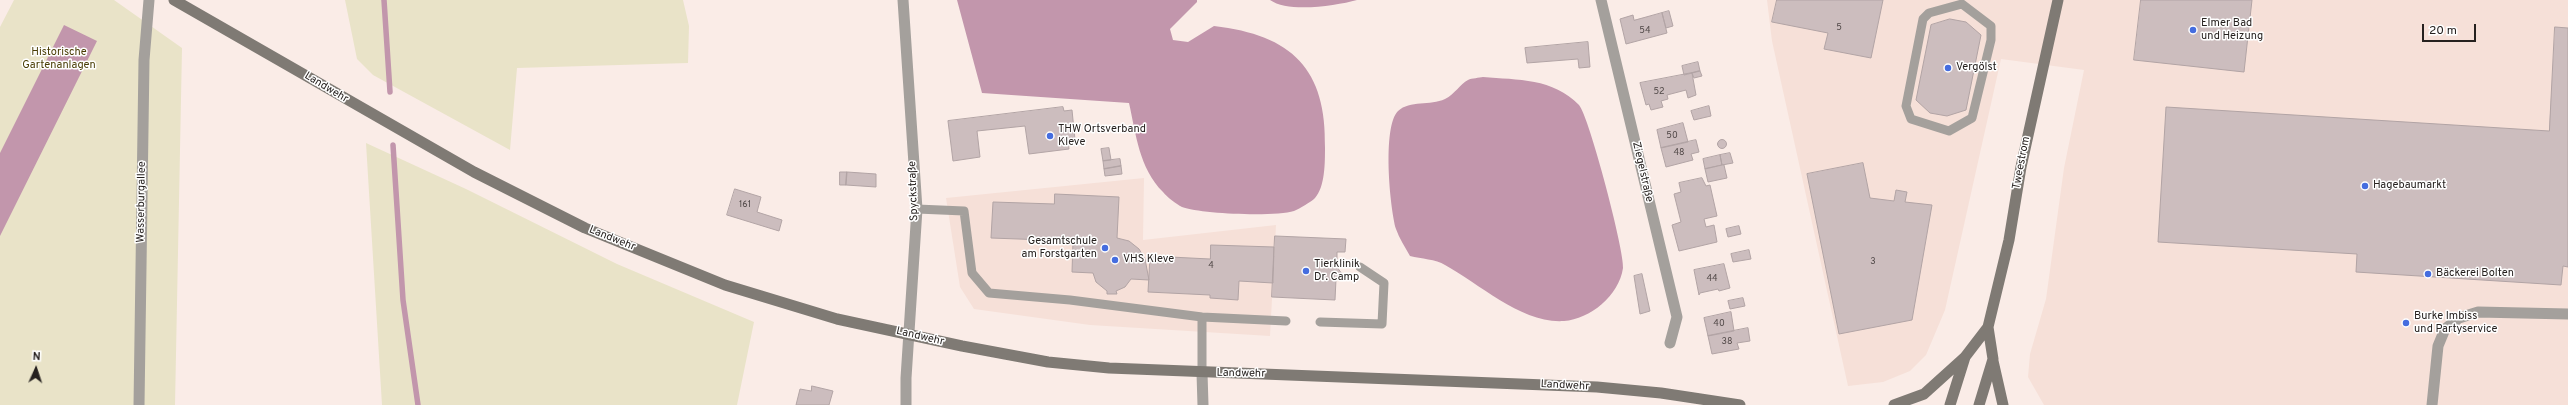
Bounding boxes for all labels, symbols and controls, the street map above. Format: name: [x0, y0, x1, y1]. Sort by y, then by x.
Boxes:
scale bar: [2424, 16, 2478, 42]
place label: Elmer Bad und Heizung: [2201, 17, 2263, 43]
house number: 5: [1836, 23, 1842, 33]
text: 20 m: [2429, 23, 2457, 39]
marker: Elmer Bad und Heizung: [2188, 25, 2198, 35]
house number: 54: [1639, 26, 1651, 36]
park label: Historische Gartenanlagen: [22, 46, 96, 72]
place label: Vergölst: [1956, 61, 1997, 75]
marker: Vergölst: [1943, 63, 1953, 73]
street label: Landwehr: [302, 70, 350, 106]
house number: 52: [1653, 87, 1665, 97]
place label: THW Ortsverband Kleve: [1058, 123, 1146, 149]
marker: THW Ortsverband Kleve: [1045, 131, 1055, 141]
house number: 50: [1666, 131, 1678, 141]
street label: Tweestrom: [2010, 135, 2034, 191]
street label: Ziegelstraße: [1629, 141, 1655, 203]
house number: 48: [1673, 148, 1685, 158]
street label: Wasserburgallee: [135, 161, 149, 243]
street label: Spyckstraße: [906, 161, 922, 221]
place label: Hagebaumarkt: [2373, 179, 2446, 193]
marker: Hagebaumarkt: [2360, 181, 2370, 191]
house number: 161: [739, 200, 751, 210]
street label: Landwehr: [587, 224, 637, 254]
place label: Gesamtschule am Forstgarten: [1022, 235, 1097, 261]
marker: Gesamtschule am Forstgarten: [1100, 243, 1110, 253]
place label: VHS Kleve: [1123, 253, 1174, 267]
marker: VHS Kleve: [1110, 255, 1120, 265]
house number: 3: [1870, 257, 1876, 267]
place label: Tierklinik Dr. Camp: [1314, 258, 1360, 284]
house number: 4: [1208, 261, 1214, 271]
marker: Tierklinik Dr. Camp: [1301, 266, 1311, 276]
place label: Bäckerei Bolten: [2436, 267, 2514, 281]
marker: Bäckerei Bolten: [2423, 269, 2433, 279]
house number: 44: [1706, 274, 1718, 284]
place label: Burke Imbiss und Partyservice: [2414, 310, 2497, 336]
marker: Burke Imbiss und Partyservice: [2401, 318, 2411, 328]
house number: 40: [1713, 319, 1725, 329]
street label: Landwehr: [895, 325, 945, 349]
house number: 38: [1722, 337, 1732, 347]
north arrow: [16, 349, 56, 389]
text: N: [32, 350, 41, 364]
street label: Landwehr: [1216, 367, 1266, 381]
street label: Landwehr: [1540, 378, 1590, 394]

